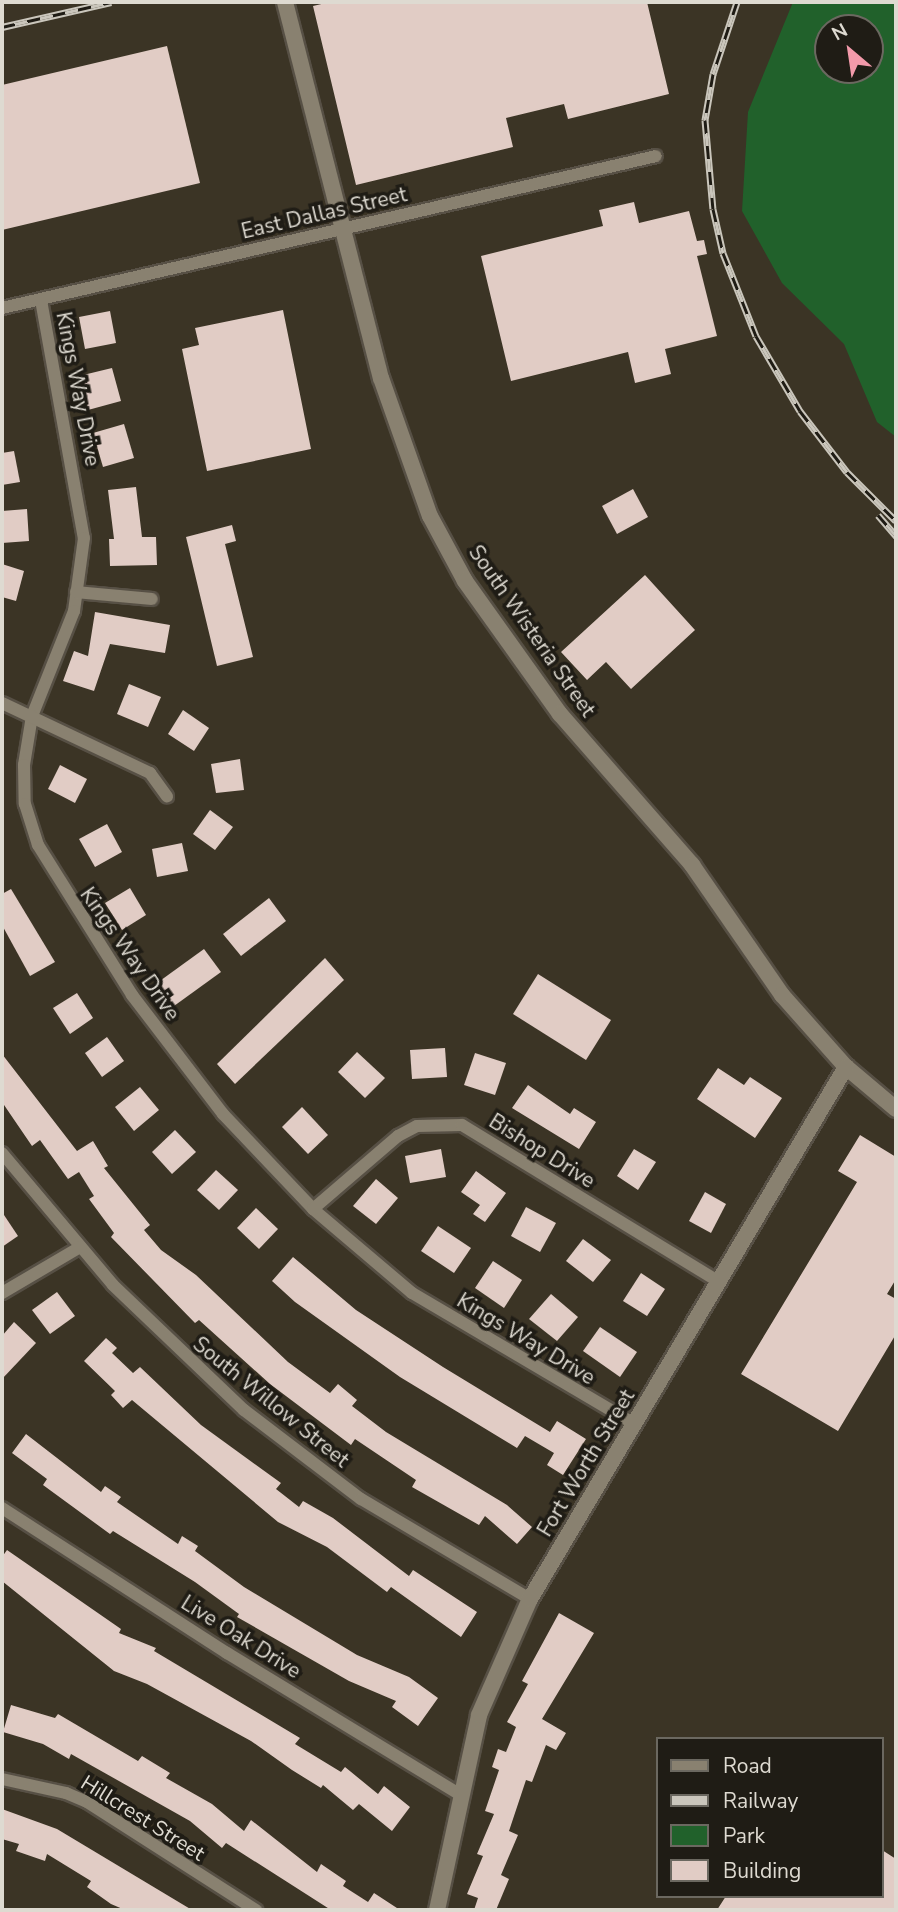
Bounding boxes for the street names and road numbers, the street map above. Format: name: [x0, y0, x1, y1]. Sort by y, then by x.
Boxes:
street label: East Dallas Street: [239, 182, 409, 244]
street label: Kings Way Drive: [51, 310, 105, 468]
street label: South Wisteria Street: [463, 540, 601, 722]
street label: Kings Way Drive: [75, 883, 185, 1025]
street label: Bishop Drive: [484, 1108, 600, 1194]
street label: Kings Way Drive: [452, 1288, 600, 1390]
street label: South Willow Street: [188, 1331, 354, 1473]
street label: Fort Worth Street: [532, 1385, 640, 1541]
street label: Live Oak Drive: [176, 1590, 306, 1684]
street label: Hillcrest Street: [76, 1770, 210, 1866]

